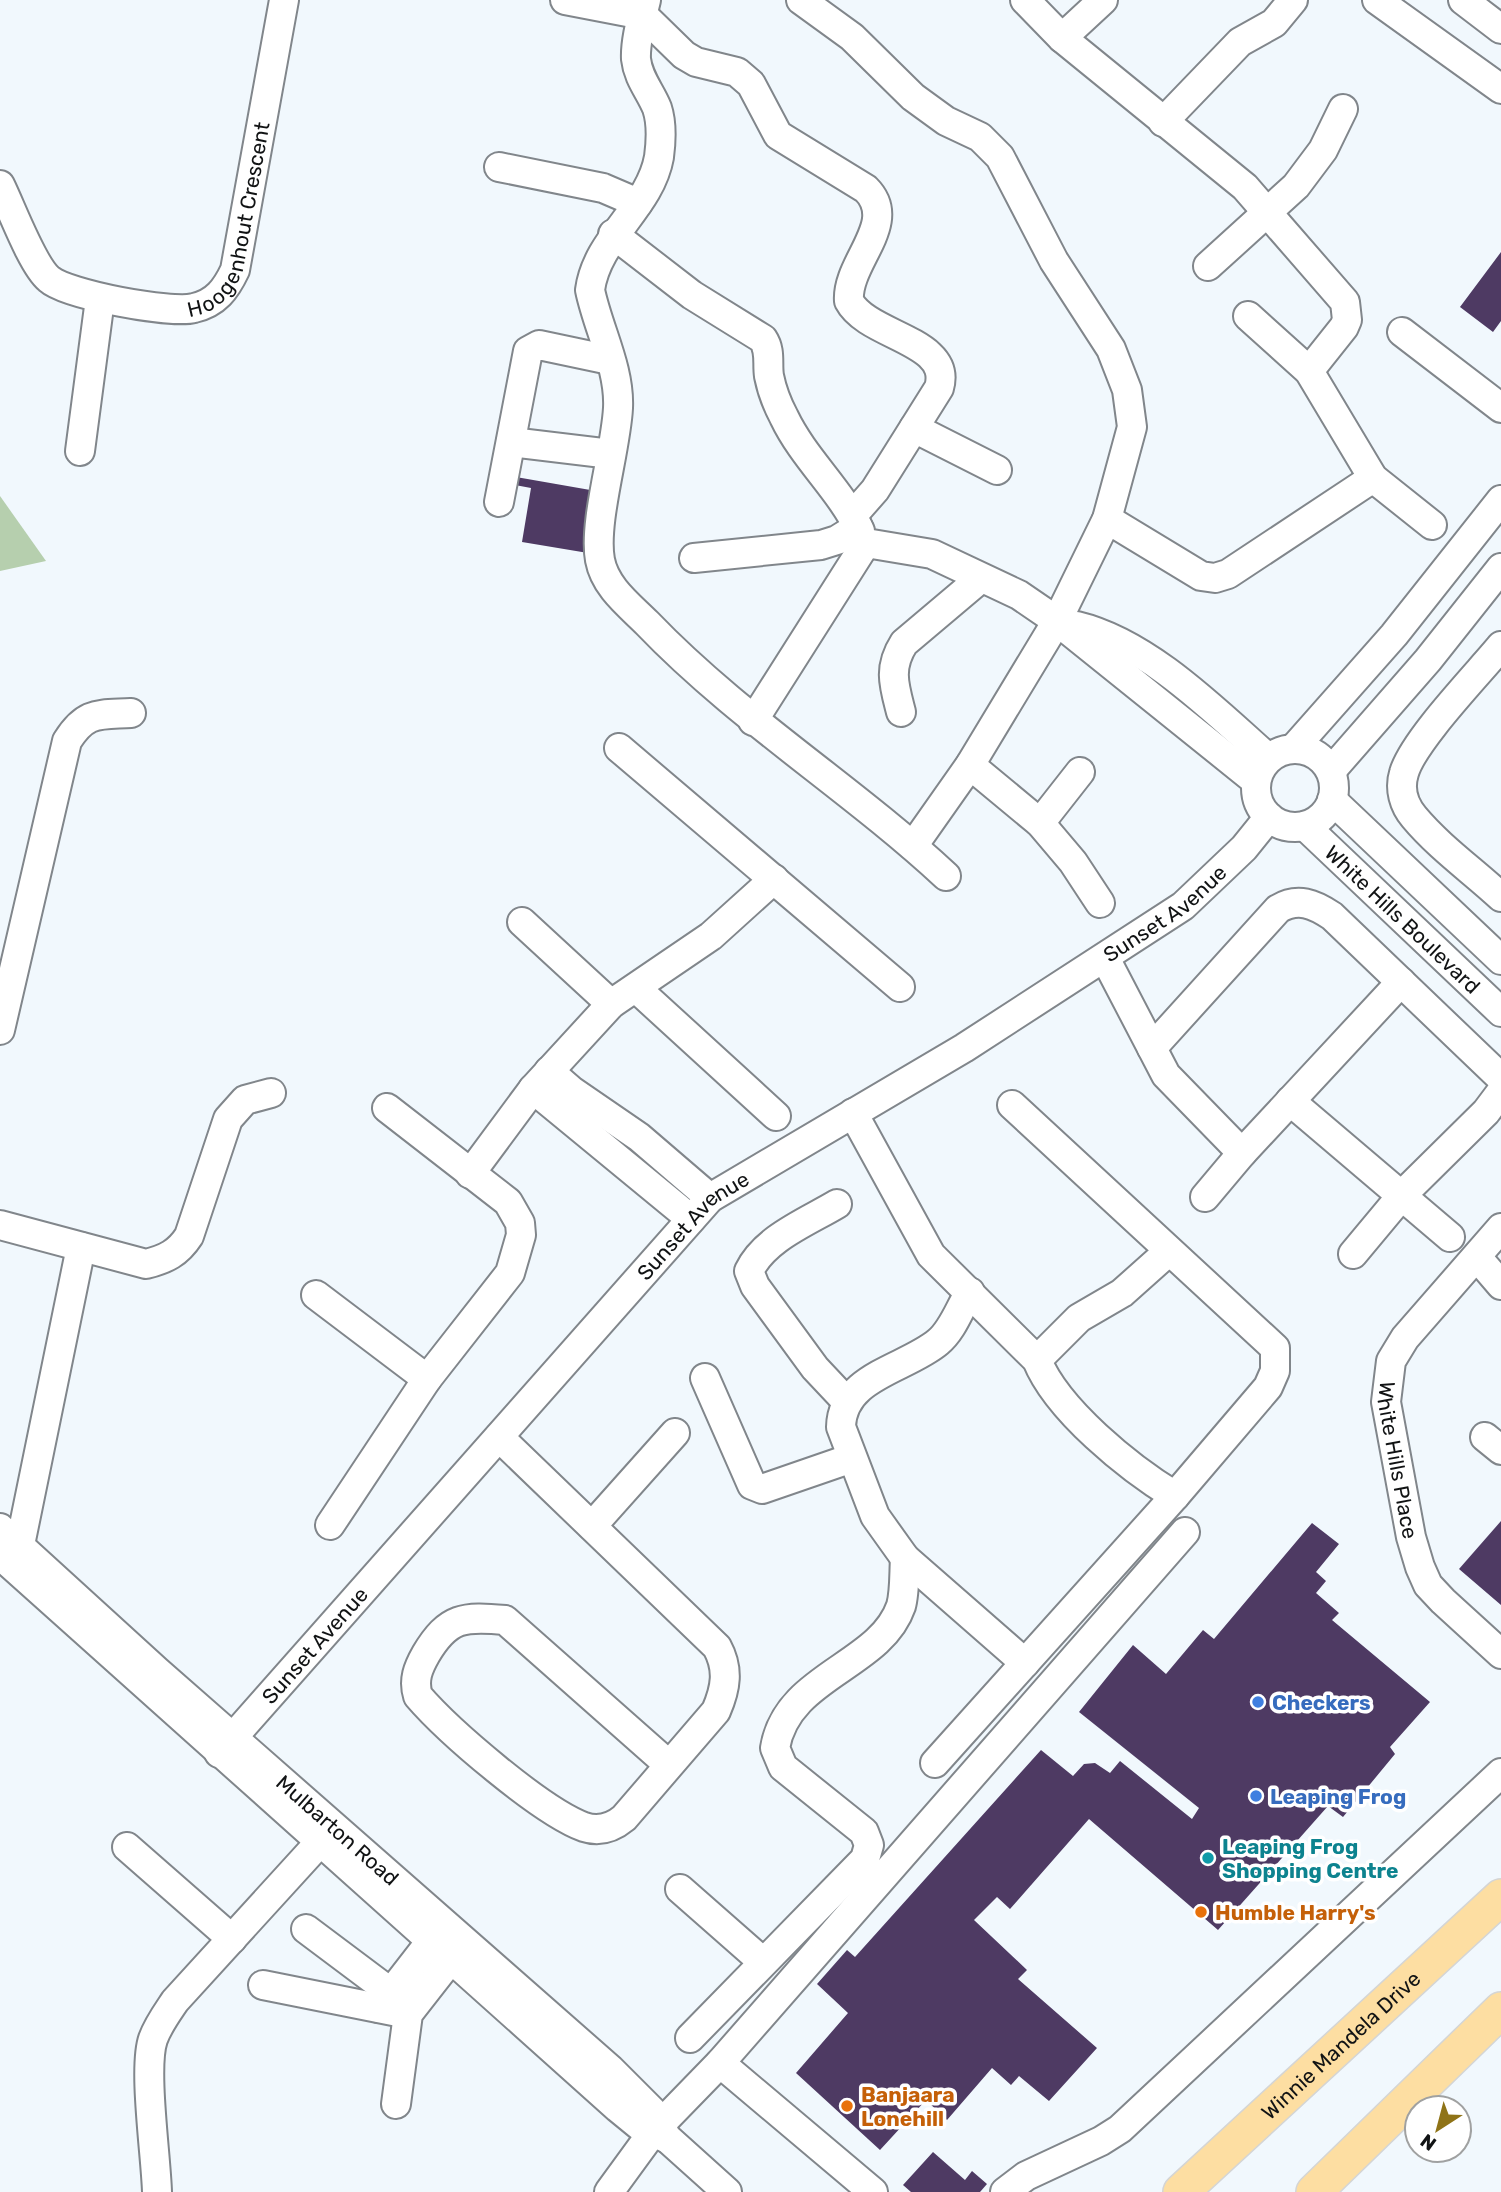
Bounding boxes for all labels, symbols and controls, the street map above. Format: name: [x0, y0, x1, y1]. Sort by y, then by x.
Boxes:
street label: Hoogenhout Crescent: [184, 120, 274, 322]
street label: White Hills Boulevard: [1320, 840, 1486, 998]
street label: Sunset Avenue: [1098, 859, 1231, 967]
street label: Sunset Avenue: [631, 1166, 753, 1285]
street label: White Hills Place: [1373, 1380, 1424, 1541]
street label: Sunset Avenue: [256, 1582, 373, 1709]
place label: Checkers: [1272, 1690, 1371, 1715]
marker: Checkers: [1250, 1694, 1266, 1710]
street label: Mulbarton Road: [271, 1769, 404, 1890]
place label: Leaping Frog: [1270, 1784, 1406, 1809]
marker: Leaping Frog: [1248, 1788, 1264, 1804]
place label: Leaping Frog Shopping Centre: [1222, 1834, 1399, 1883]
marker: Leaping Frog Shopping Centre: [1200, 1850, 1216, 1866]
place label: Humble Harry's: [1215, 1900, 1376, 1925]
marker: Humble Harry's: [1193, 1904, 1209, 1920]
street label: Winnie Mandela Drive: [1256, 1966, 1425, 2124]
place label: Banjaara Lonehill: [861, 2082, 955, 2131]
north arrow: [1403, 2094, 1473, 2164]
marker: Banjaara Lonehill: [839, 2098, 855, 2114]
text: N: [1416, 2129, 1441, 2156]

